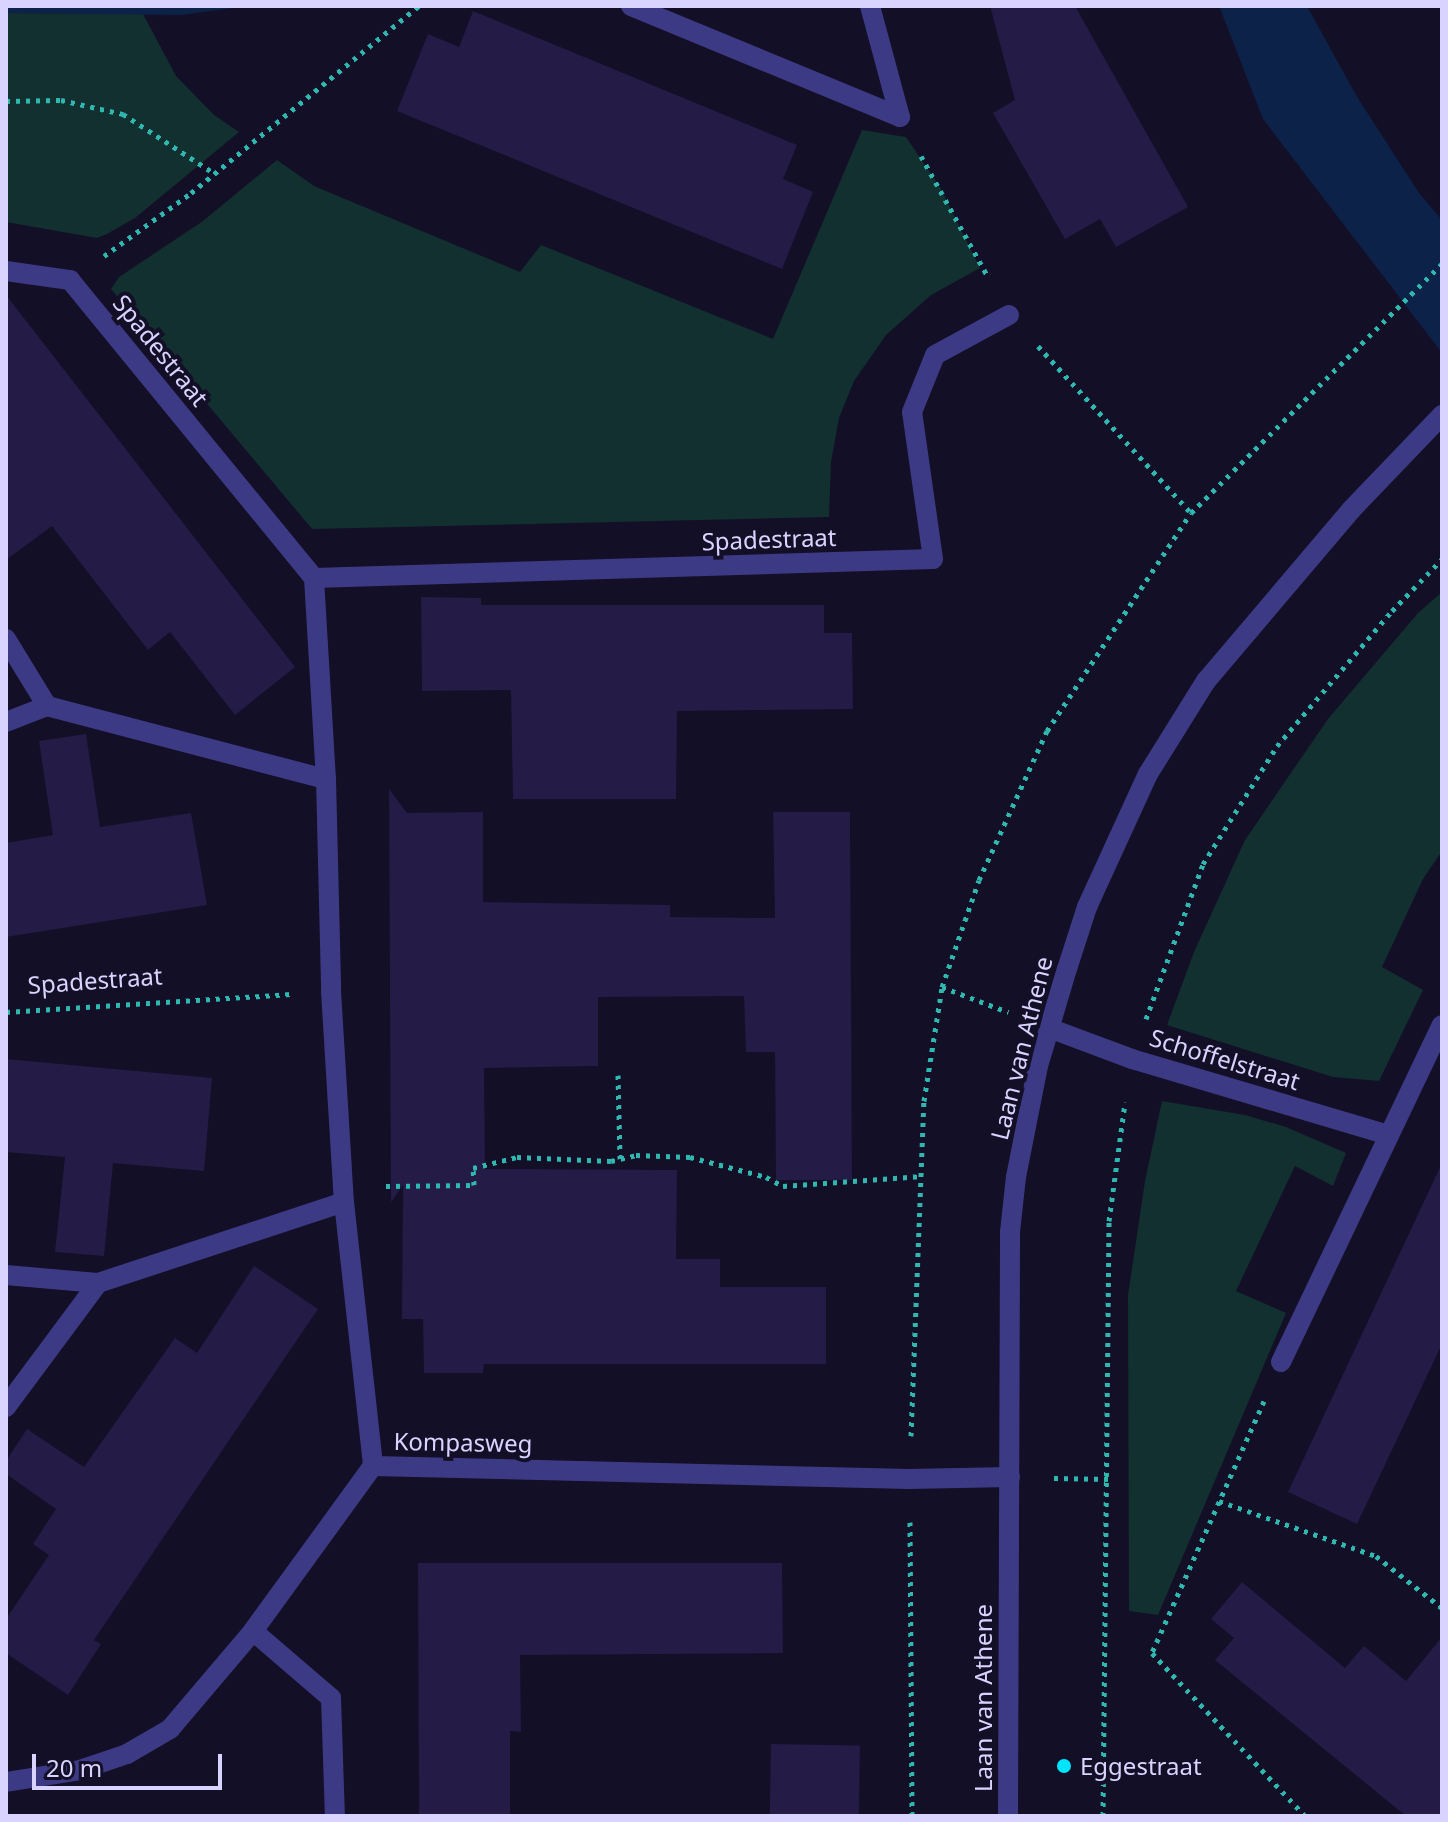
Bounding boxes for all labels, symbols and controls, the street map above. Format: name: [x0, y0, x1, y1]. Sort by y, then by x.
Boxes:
street label: Spadestraat: [107, 289, 215, 411]
street label: Spadestraat: [701, 522, 837, 556]
street label: Laan van Athene: [984, 953, 1058, 1143]
street label: Spadestraat: [27, 961, 163, 999]
street label: Schoffelstraat: [1146, 1023, 1304, 1095]
street label: Kompasweg: [393, 1426, 533, 1458]
street label: Laan van Athene: [969, 1604, 997, 1792]
scale bar: [36, 1738, 226, 1788]
text: 20 m: [46, 1751, 102, 1784]
place label: Eggestraat: [1080, 1752, 1202, 1780]
marker: Eggestraat: [1055, 1757, 1073, 1775]

